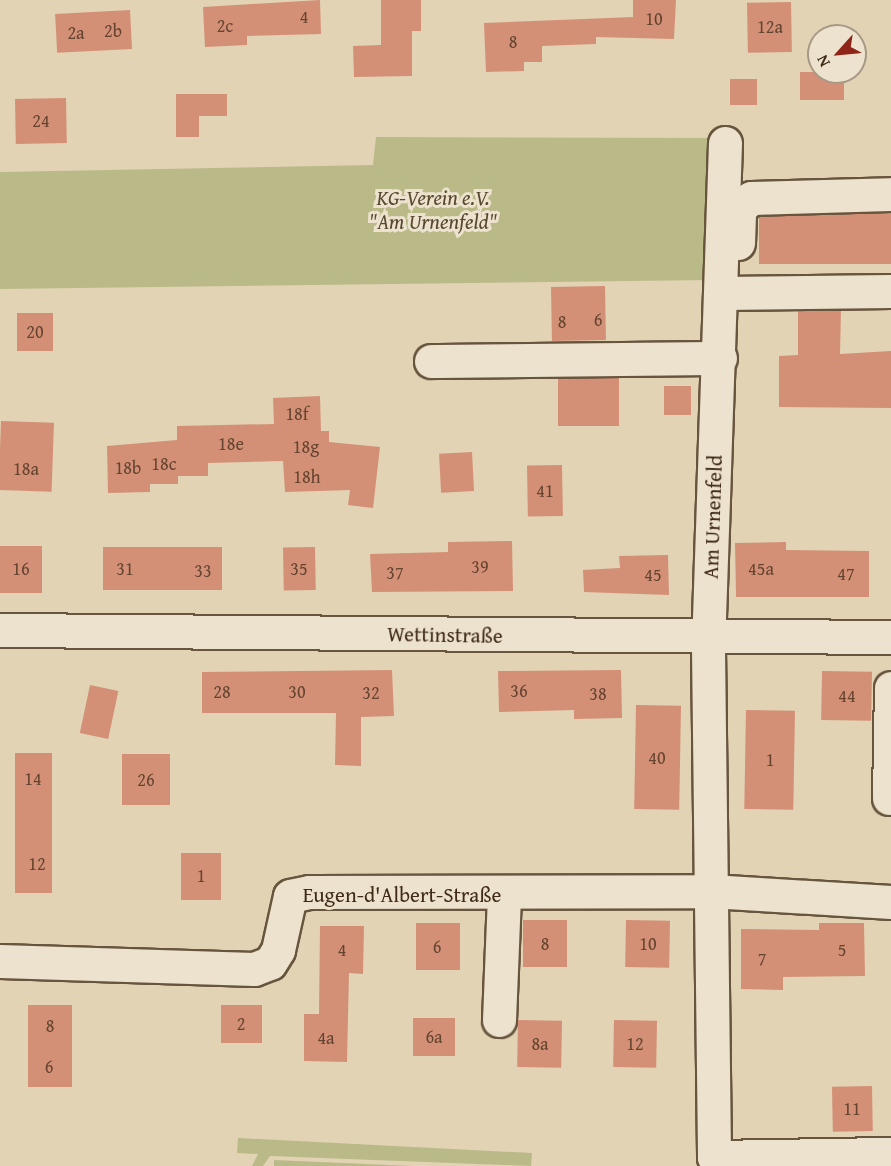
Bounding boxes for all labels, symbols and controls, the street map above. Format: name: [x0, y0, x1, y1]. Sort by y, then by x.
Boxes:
house number: 4: [300, 6, 308, 28]
house number: 10: [645, 8, 663, 30]
house number: 2c: [217, 15, 233, 37]
house number: 12a: [757, 16, 783, 38]
house number: 2b: [104, 20, 122, 42]
house number: 2a: [67, 22, 85, 44]
north arrow: [807, 24, 867, 84]
house number: 8: [509, 31, 517, 53]
text: N: [810, 51, 836, 71]
house number: 24: [32, 110, 50, 132]
park label: KG-Verein e.V. "Am Urnenfeld": [369, 185, 497, 235]
house number: 6: [594, 309, 602, 331]
house number: 8: [558, 311, 566, 333]
house number: 20: [26, 321, 44, 343]
house number: 18f: [285, 403, 309, 425]
house number: 18e: [218, 433, 244, 455]
house number: 18g: [293, 436, 319, 458]
house number: 18c: [151, 453, 177, 475]
street label: Am Urnenfeld: [698, 455, 728, 579]
house number: 18b: [115, 457, 141, 479]
house number: 18a: [13, 458, 39, 480]
house number: 18h: [293, 466, 321, 488]
house number: 41: [536, 480, 554, 502]
house number: 39: [471, 556, 489, 578]
house number: 16: [12, 558, 30, 580]
house number: 31: [116, 558, 134, 580]
house number: 35: [290, 558, 308, 580]
house number: 45a: [748, 558, 774, 580]
house number: 33: [194, 560, 212, 582]
house number: 37: [386, 562, 404, 584]
house number: 47: [837, 563, 855, 585]
house number: 45: [644, 564, 662, 586]
street label: Wettinstraße: [387, 621, 503, 649]
house number: 36: [510, 680, 528, 702]
house number: 28: [213, 681, 231, 703]
house number: 30: [288, 681, 306, 703]
house number: 32: [362, 682, 380, 704]
house number: 38: [589, 683, 607, 705]
house number: 44: [838, 685, 856, 707]
house number: 40: [648, 747, 666, 769]
house number: 1: [766, 749, 774, 771]
house number: 14: [24, 768, 42, 790]
house number: 26: [137, 769, 155, 791]
house number: 12: [28, 853, 46, 875]
house number: 1: [197, 865, 205, 887]
street label: Eugen-d'Albert-Straße: [303, 882, 501, 908]
house number: 8: [541, 933, 549, 955]
house number: 10: [639, 933, 657, 955]
house number: 6: [433, 936, 441, 958]
house number: 4: [338, 939, 346, 961]
house number: 5: [838, 939, 846, 961]
house number: 7: [758, 948, 766, 970]
house number: 2: [237, 1013, 245, 1035]
house number: 8: [46, 1015, 54, 1037]
house number: 6a: [425, 1026, 443, 1048]
house number: 4a: [317, 1027, 335, 1049]
house number: 8a: [531, 1033, 549, 1055]
house number: 12: [626, 1033, 644, 1055]
house number: 6: [45, 1056, 53, 1078]
house number: 11: [843, 1098, 861, 1120]

